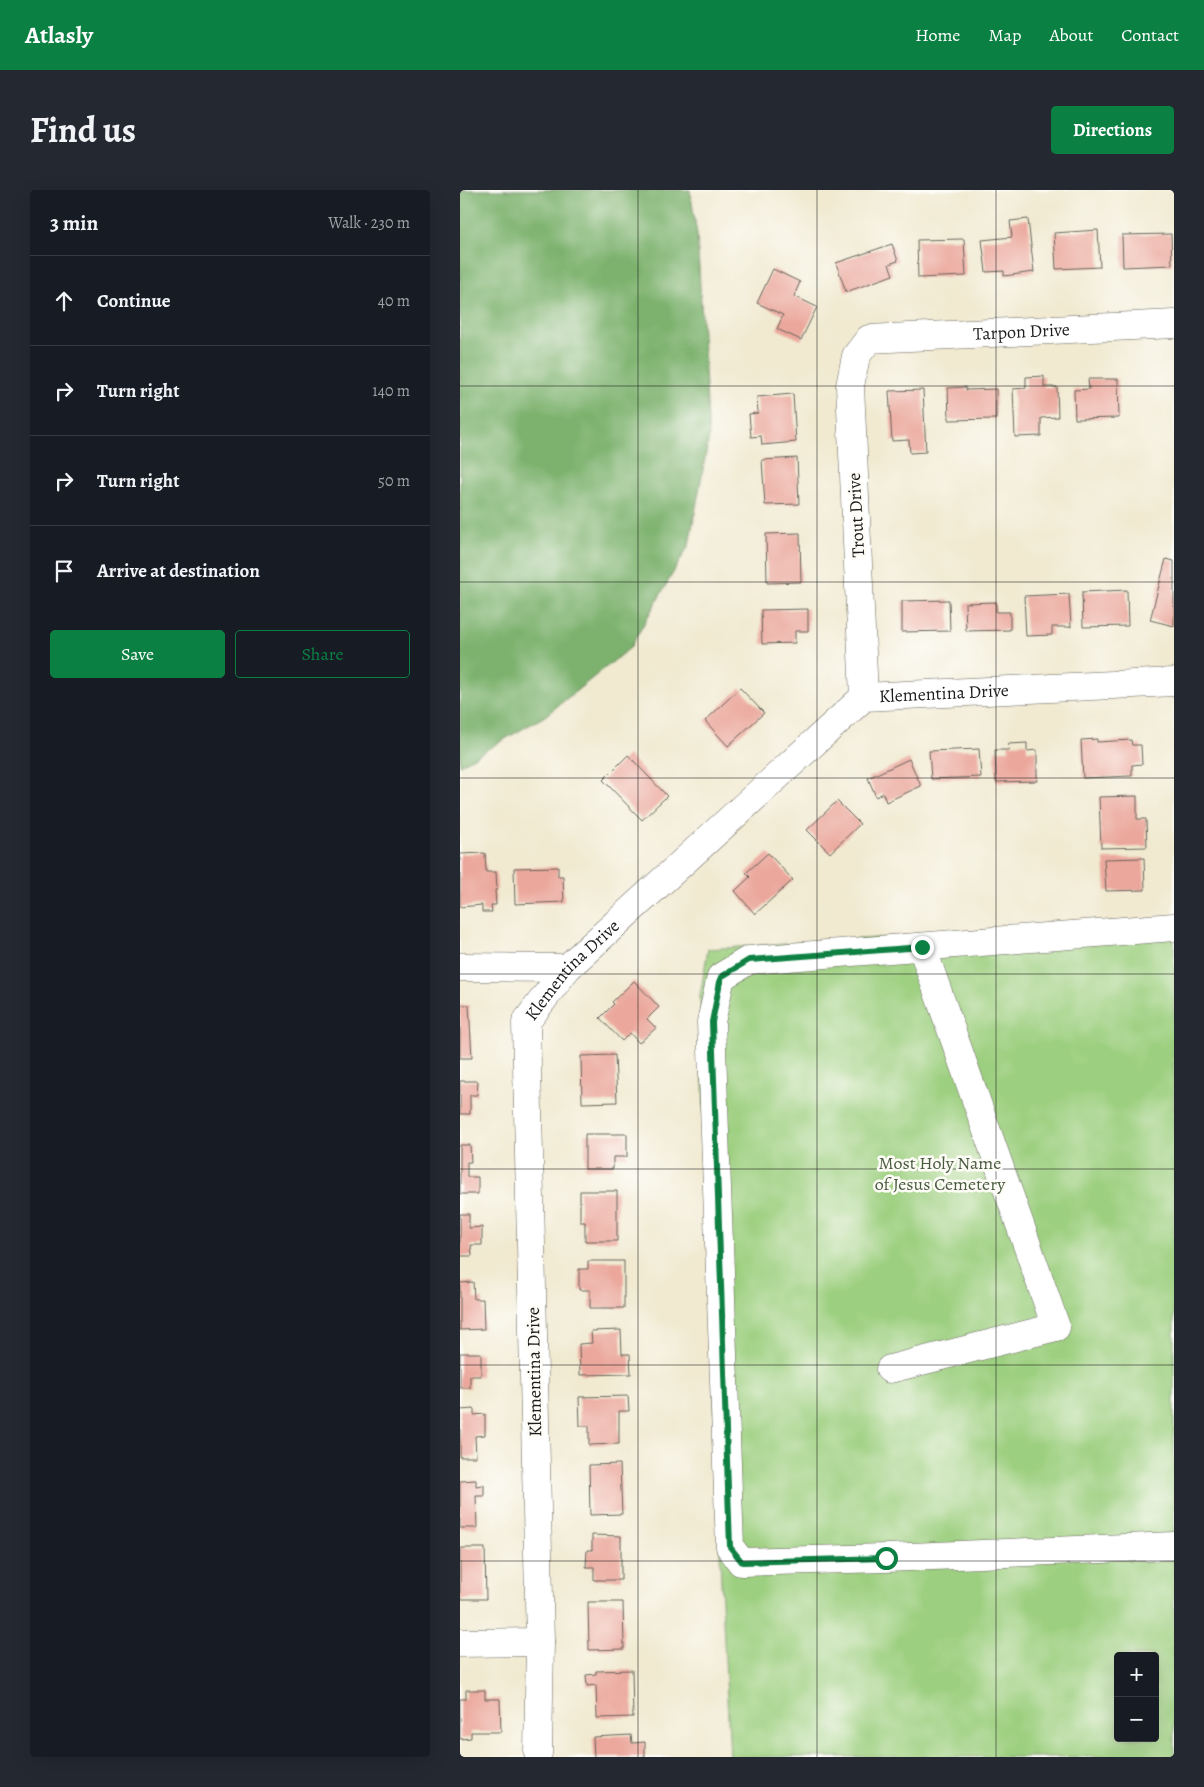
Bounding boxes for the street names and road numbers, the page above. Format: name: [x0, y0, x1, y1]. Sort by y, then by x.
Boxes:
street label: Tarpon Drive: [973, 317, 1070, 346]
street label: Trout Drive: [842, 472, 870, 558]
street label: Klementina Drive: [878, 678, 1009, 708]
street label: Klementina Drive: [519, 914, 625, 1025]
street label: Klementina Drive: [521, 1307, 547, 1437]

